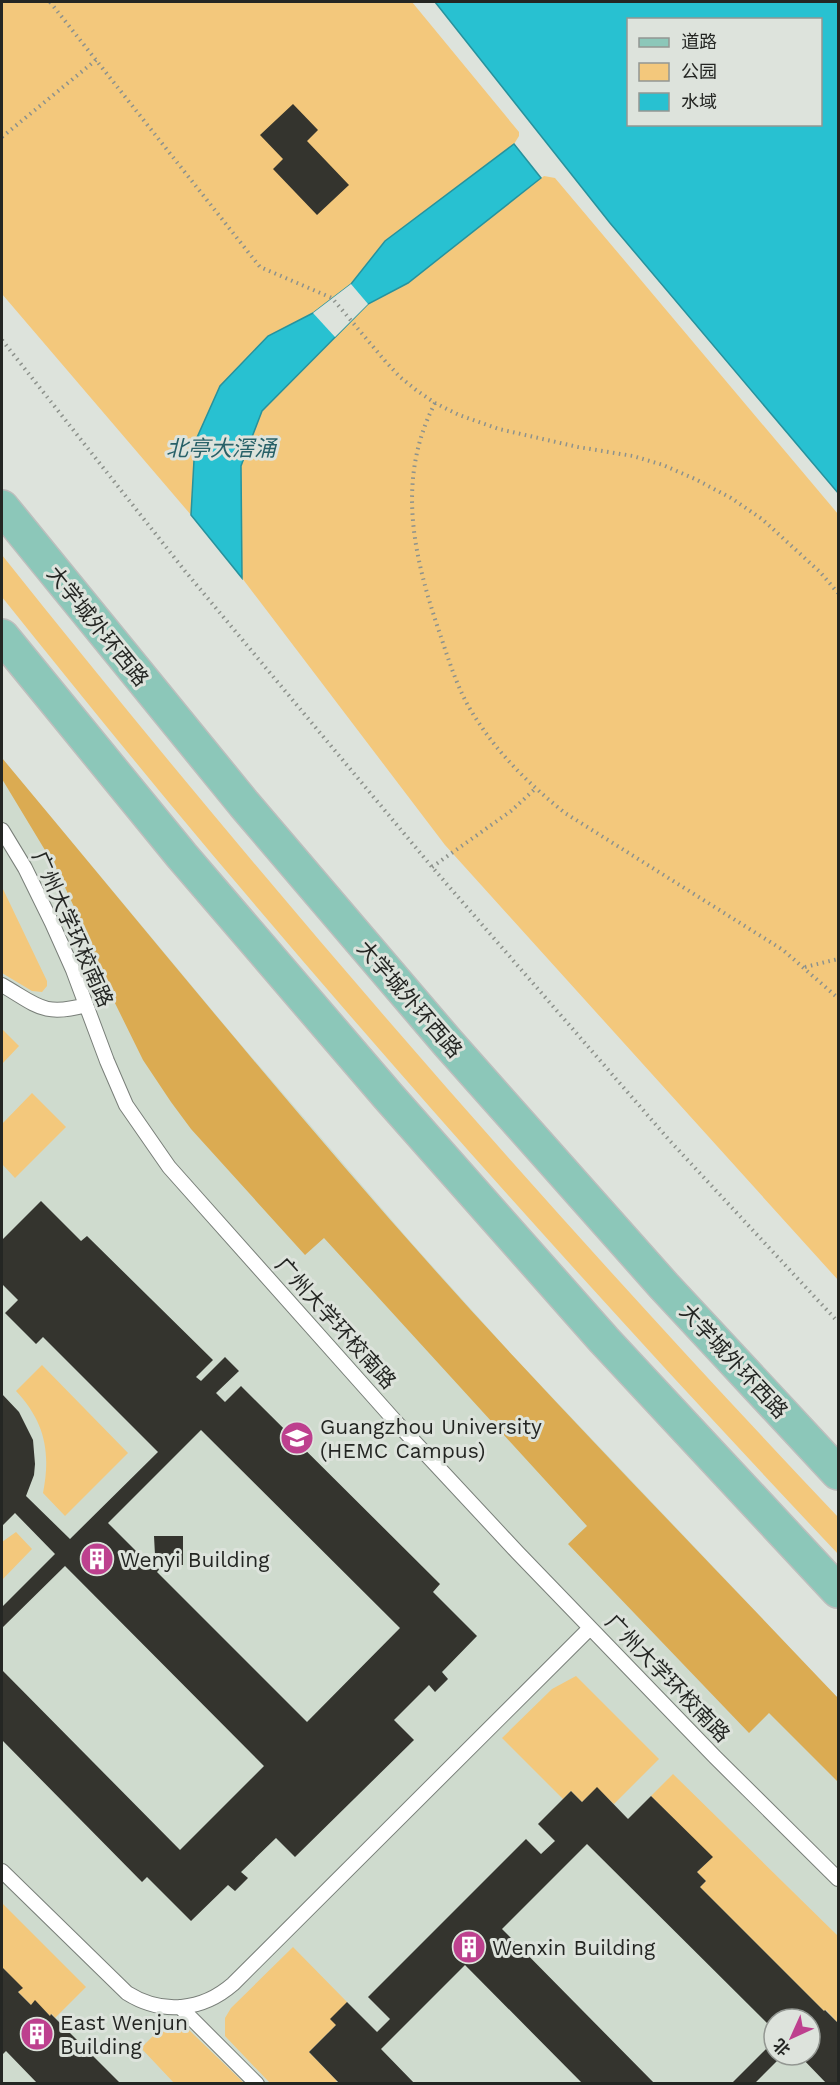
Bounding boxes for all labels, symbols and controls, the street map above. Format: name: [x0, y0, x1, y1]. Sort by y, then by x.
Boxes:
legend: [627, 18, 822, 126]
text: 道路: [681, 31, 717, 52]
text: 公园: [681, 61, 717, 82]
text: 水域: [681, 91, 717, 112]
water label: 北亭大滘涌: [166, 436, 279, 461]
street label: 大学城外环西路: [42, 561, 154, 691]
street label: 广州大学环校南路: [27, 847, 119, 1011]
street label: 大学城外环西路: [352, 935, 468, 1063]
street label: 广州大学环校南路: [271, 1252, 401, 1394]
street label: 大学城外环西路: [675, 1299, 793, 1423]
place label: Guangzhou University (HEMC Campus): [320, 1414, 542, 1463]
school or university icon: Guangzhou University (HEMC Campus): [279, 1420, 315, 1456]
building icon: Wenyi Building: [79, 1541, 115, 1577]
place label: Wenyi Building: [120, 1547, 270, 1572]
street label: 广州大学环校南路: [601, 1609, 735, 1747]
building icon: Wenxin Building: [451, 1929, 487, 1965]
place label: Wenxin Building: [492, 1935, 656, 1960]
north arrow: [762, 2007, 822, 2067]
place label: East Wenjun Building: [60, 2010, 188, 2059]
building icon: East Wenjun Building: [19, 2016, 55, 2052]
text: 北: [769, 2035, 794, 2060]

